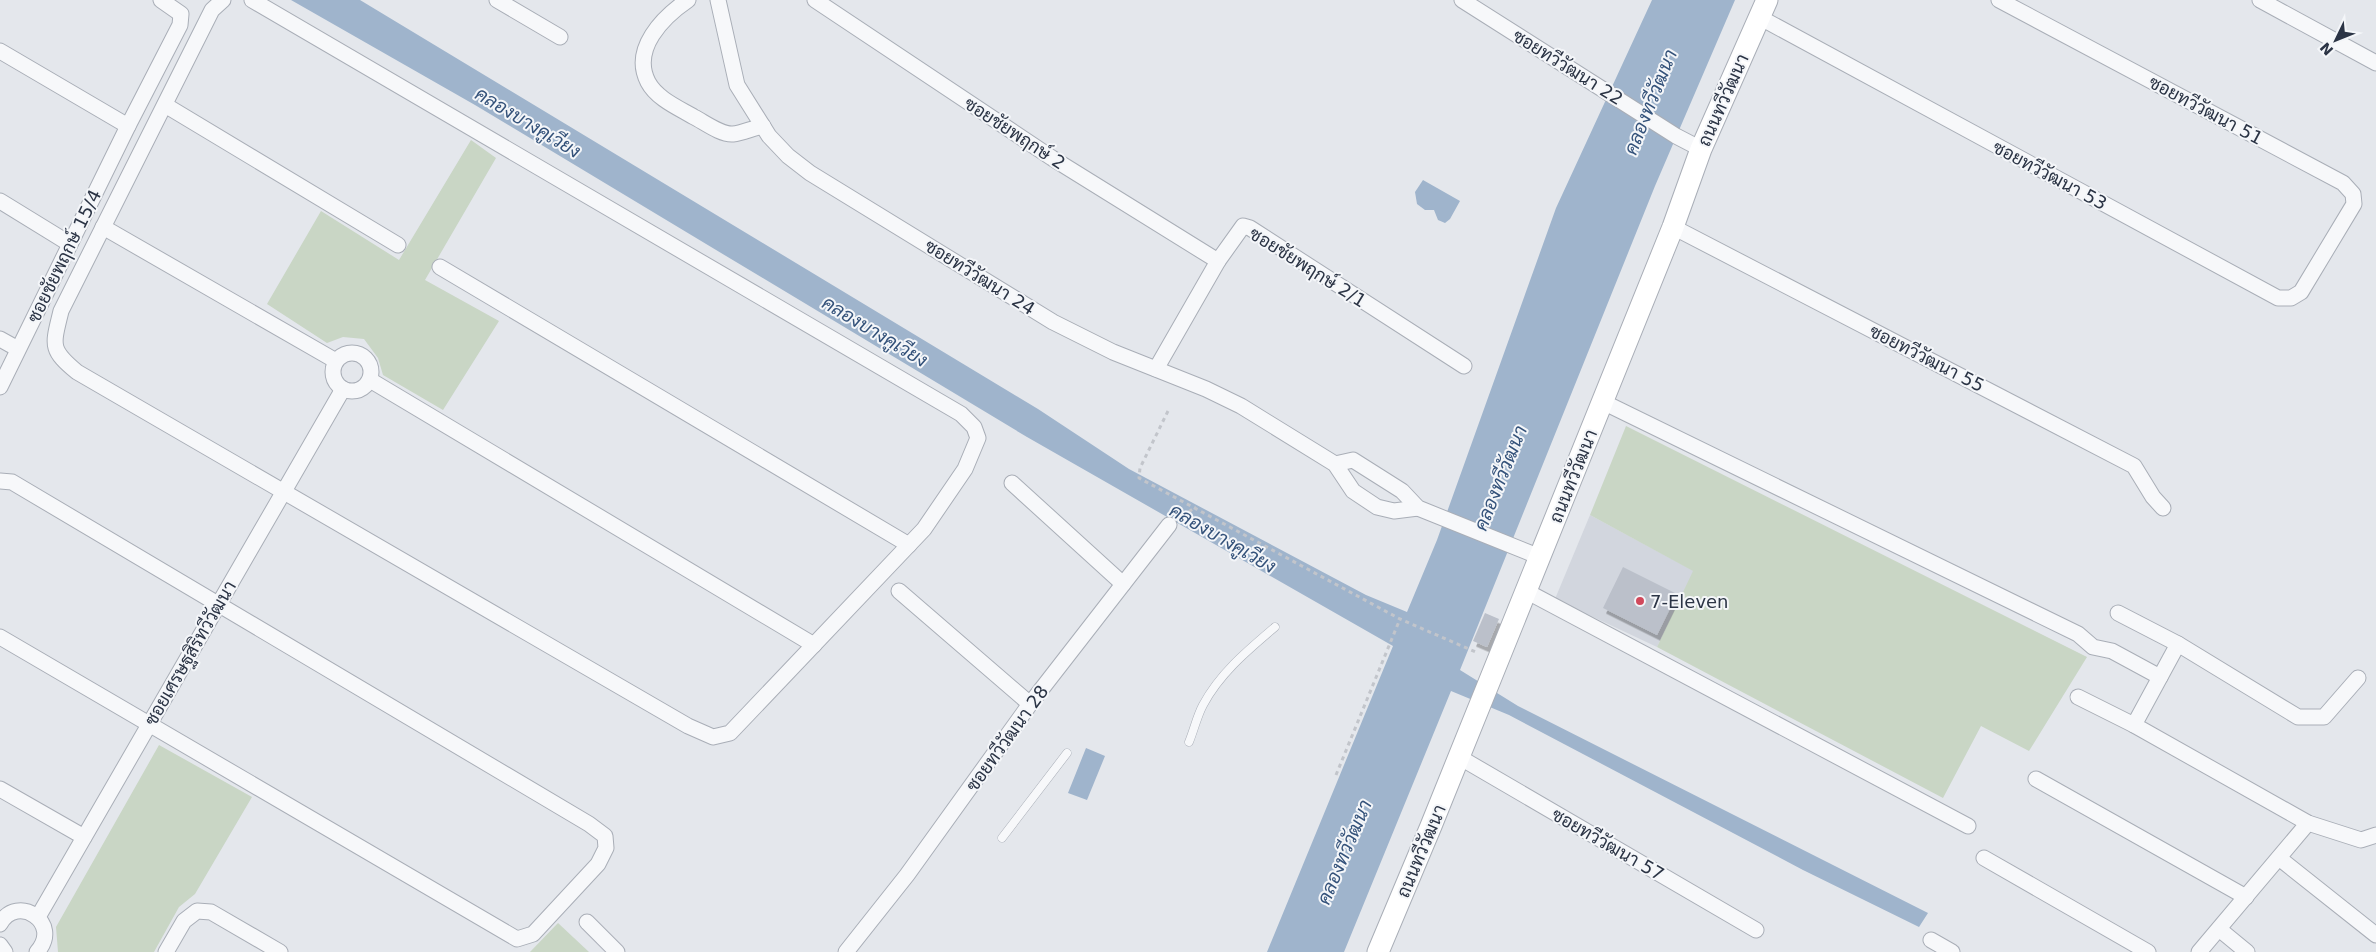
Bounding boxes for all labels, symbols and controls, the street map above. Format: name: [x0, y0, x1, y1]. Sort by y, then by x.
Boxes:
north arrow: [2311, 15, 2361, 65]
street label: ซอยทวีวัฒนา 22: [1509, 23, 1628, 109]
text: N: [2317, 39, 2336, 59]
water label: คลองทวีวัฒนา: [1618, 46, 1681, 158]
street label: ถนนทวีวัฒนา: [1691, 50, 1753, 149]
street label: ซอยทวีวัฒนา 51: [2145, 69, 2267, 149]
water label: คลองบางคูเวียง: [470, 81, 585, 165]
street label: ซอยชัยพฤกษ์ 2: [960, 91, 1071, 174]
street label: ซอยทวีวัฒนา 53: [1989, 134, 2111, 214]
street label: ซอยชัยพฤกษ์ 15/4: [21, 185, 106, 326]
street label: ซอยชัยพฤกษ์ 2/1: [1245, 221, 1371, 312]
street label: ซอยทวีวัฒนา 24: [921, 233, 1040, 319]
water label: คลองบางคูเวียง: [817, 290, 932, 374]
street label: ซอยทวีวัฒนา 55: [1866, 318, 1989, 396]
water label: คลองทวีวัฒนา: [1468, 422, 1531, 534]
street label: ถนนทวีวัฒนา: [1543, 426, 1601, 526]
water label: คลองบางคูเวียง: [1165, 498, 1281, 580]
street label: ซอยเศรษฐสิริทวีวัฒนา: [138, 576, 242, 730]
place label: 7-Eleven: [1650, 591, 1729, 612]
marker: 7-Eleven: [1634, 595, 1646, 607]
street label: ซอยทวีวัฒนา 28: [960, 680, 1053, 795]
water label: คลองทวีวัฒนา: [1311, 796, 1376, 908]
street label: ถนนทวีวัฒนา: [1390, 801, 1450, 901]
street label: ซอยทวีวัฒนา 57: [1548, 802, 1669, 885]

